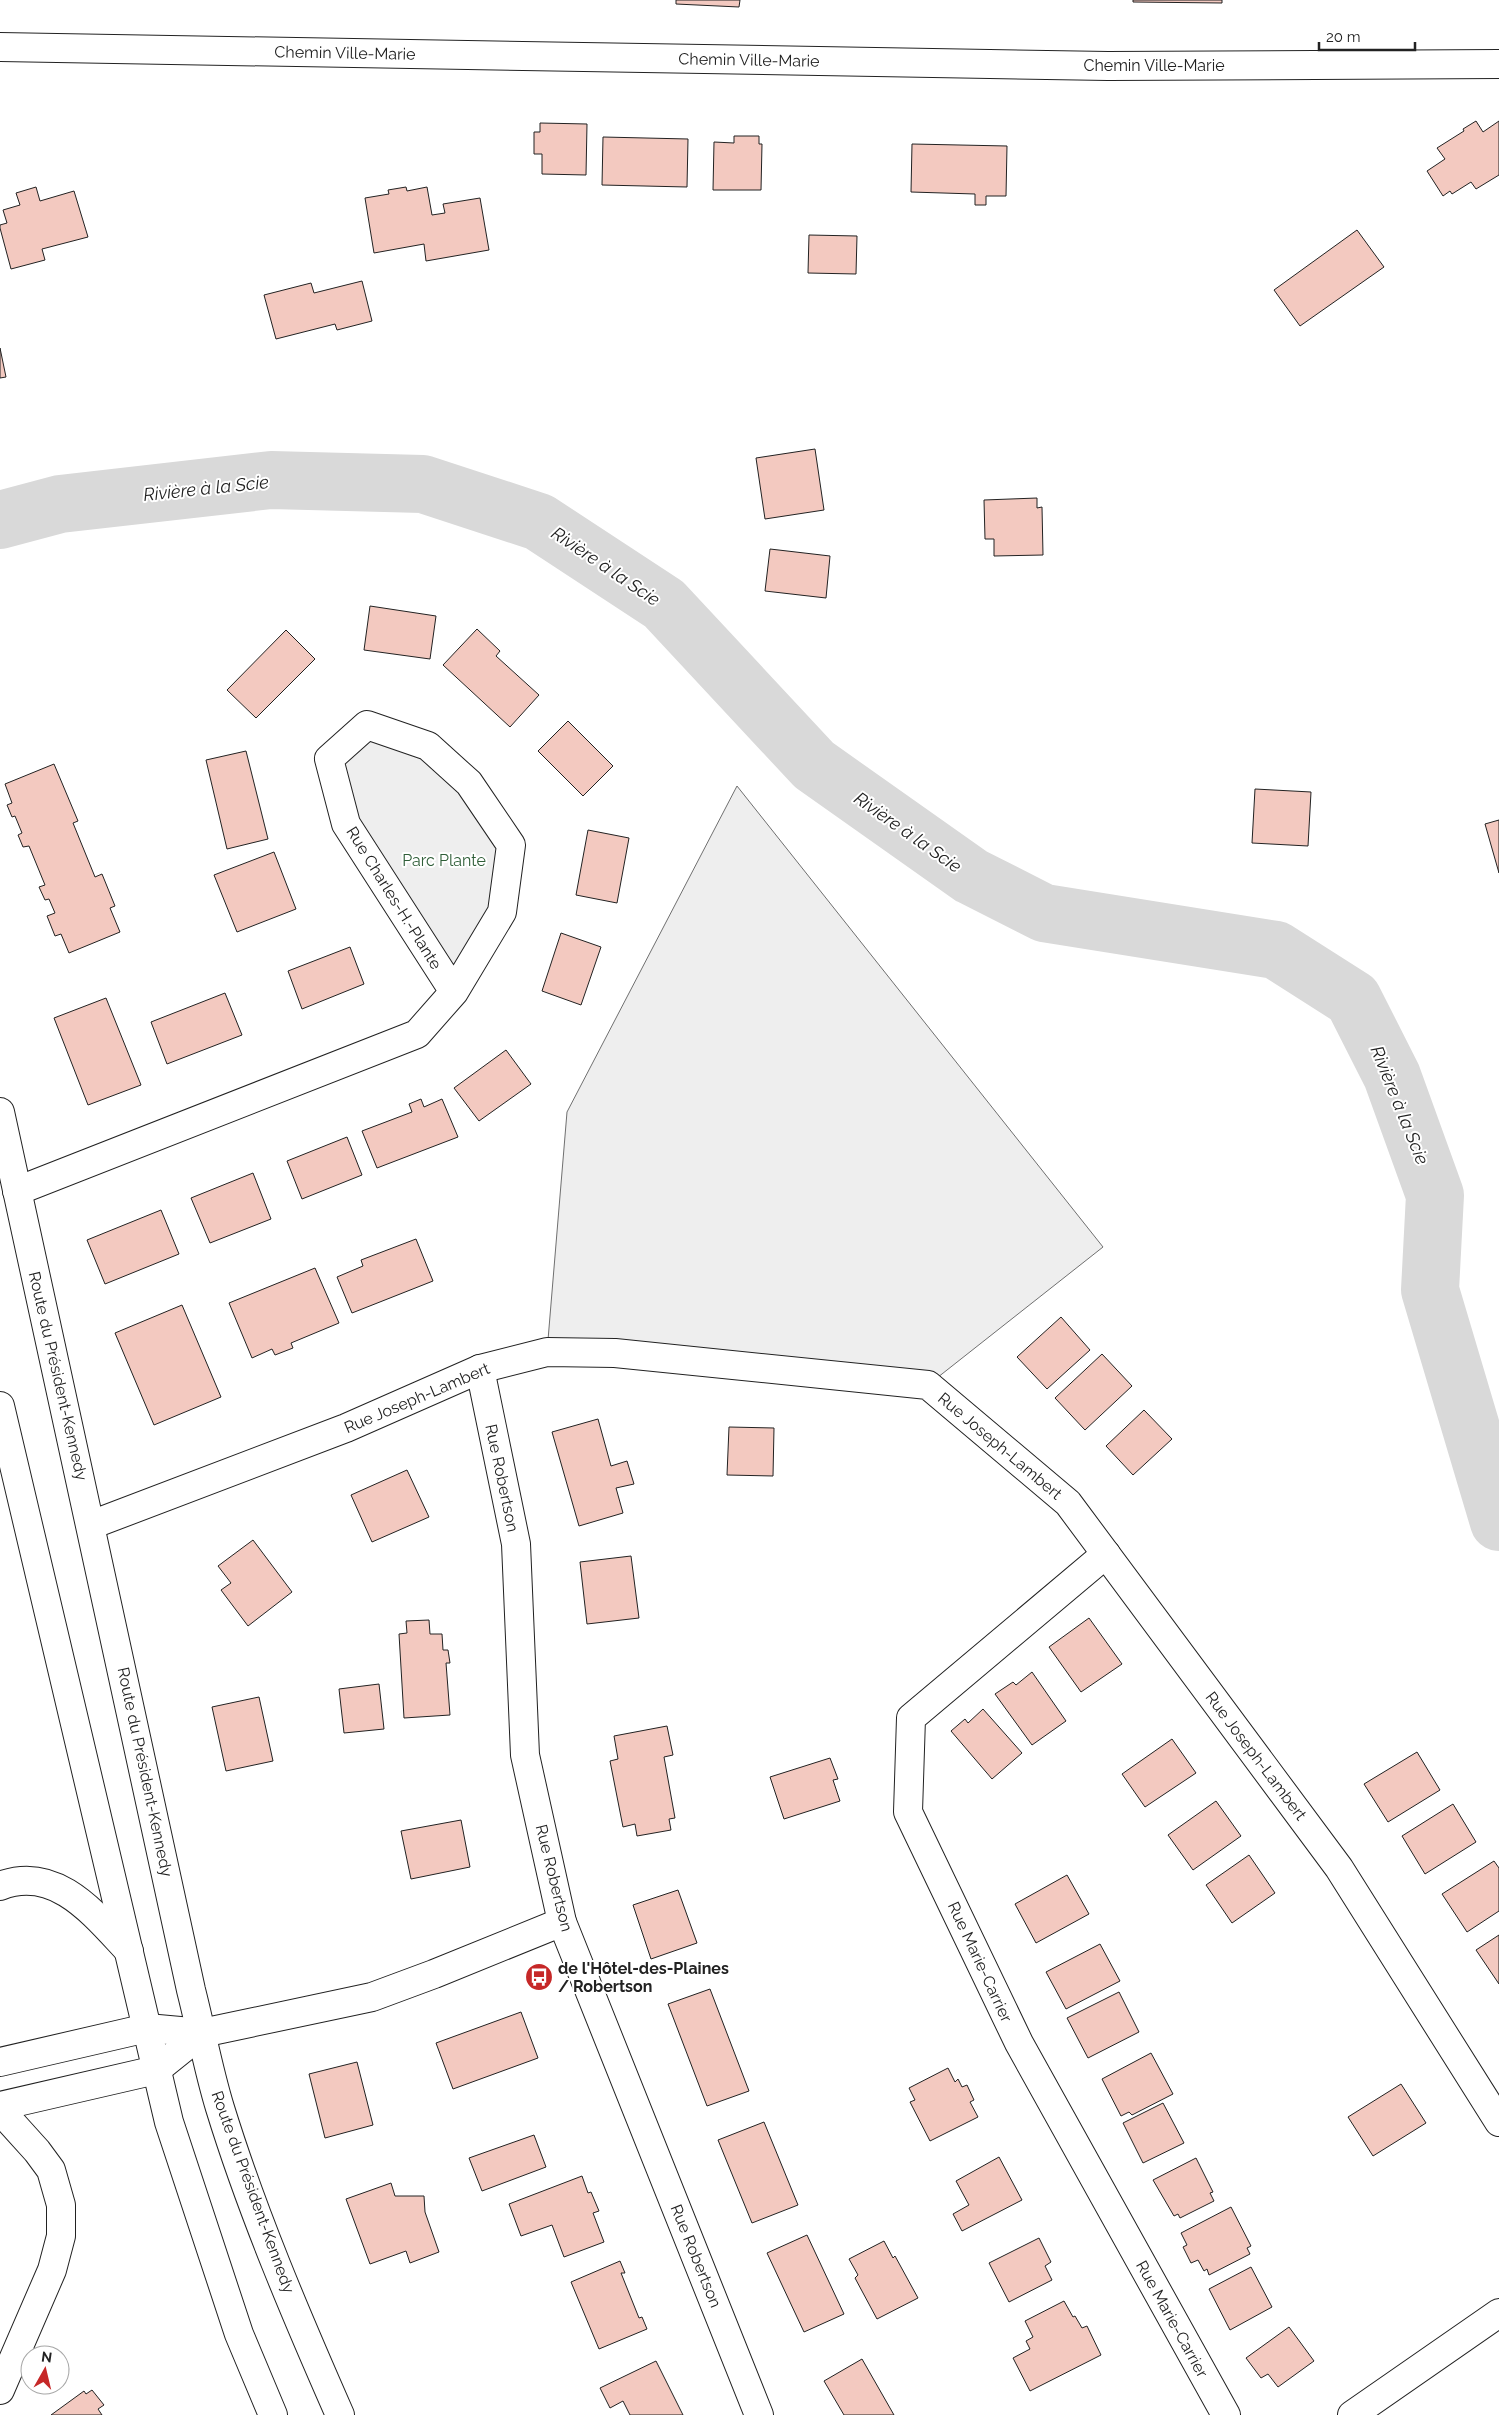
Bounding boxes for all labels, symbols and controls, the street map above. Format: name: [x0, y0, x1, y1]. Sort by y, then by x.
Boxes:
scale bar: [1319, 20, 1415, 52]
text: 20 m: [1326, 28, 1361, 46]
street label: Chemin Ville-Marie: [274, 42, 416, 64]
street label: Chemin Ville-Marie: [678, 49, 820, 71]
street label: Chemin Ville-Marie: [1083, 56, 1225, 75]
water label: Rivière à la Scie: [142, 471, 270, 505]
water label: Rivière à la Scie: [548, 522, 664, 610]
water label: Rivière à la Scie: [850, 787, 966, 877]
street label: Rue Charles-H.-Plante: [342, 823, 446, 973]
park label: Parc Plante: [402, 851, 486, 870]
water label: Rivière à la Scie: [1367, 1043, 1433, 1168]
street label: Route du Président-Kennedy: [25, 1270, 91, 1483]
street label: Rue Joseph-Lambert: [341, 1359, 493, 1437]
street label: Rue Joseph-Lambert: [934, 1389, 1066, 1504]
street label: Rue Robertson: [481, 1422, 523, 1534]
street label: Route du Président-Kennedy: [113, 1665, 177, 1879]
street label: Rue Joseph-Lambert: [1201, 1688, 1311, 1825]
street label: Rue Robertson: [531, 1822, 577, 1934]
street label: Rue Marie-Carrier: [944, 1899, 1016, 2026]
place label: de l'Hôtel-des-Plaines / Robertson: [558, 1959, 729, 1996]
bus stop icon: de l'Hôtel-des-Plaines / Robertson: [524, 1962, 554, 1992]
street label: Route du Président-Kennedy: [207, 2088, 299, 2296]
street label: Rue Robertson: [667, 2202, 725, 2310]
street label: Rue Marie-Carrier: [1132, 2257, 1212, 2381]
north arrow: [20, 2345, 70, 2395]
text: N: [40, 2348, 53, 2366]

